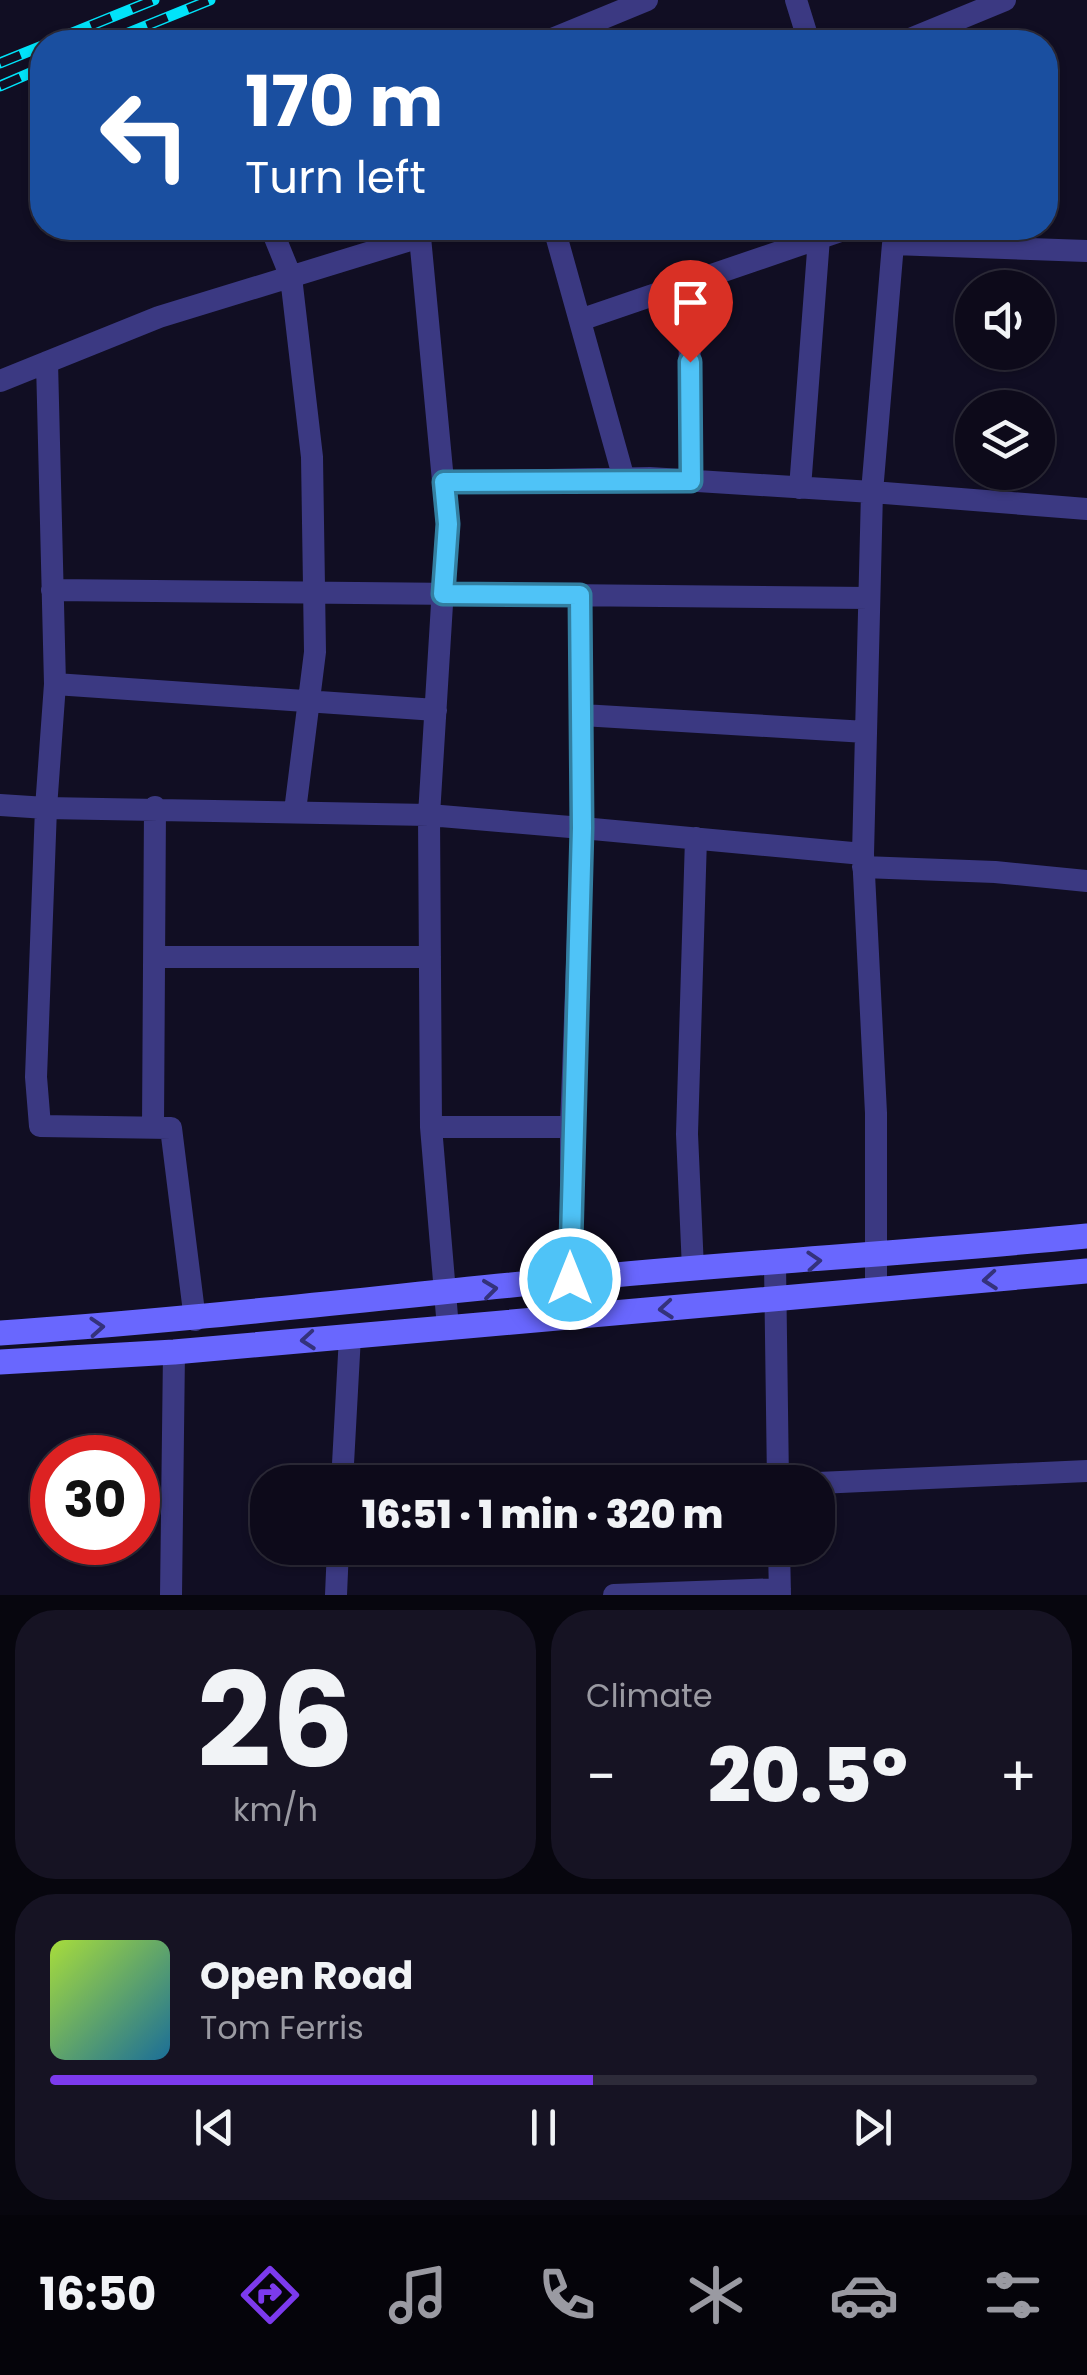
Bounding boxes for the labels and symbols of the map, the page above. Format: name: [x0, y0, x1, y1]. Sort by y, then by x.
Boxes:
pin: [648, 260, 733, 363]
position arrow: [518, 1227, 622, 1331]
one-way arrow: [807, 1251, 823, 1272]
one-way arrow: [981, 1269, 997, 1290]
one-way arrow: [483, 1279, 499, 1300]
one-way arrow: [658, 1298, 674, 1320]
one-way arrow: [90, 1317, 106, 1338]
one-way arrow: [299, 1329, 315, 1350]
speed limit sign: 30: [30, 1435, 160, 1565]

